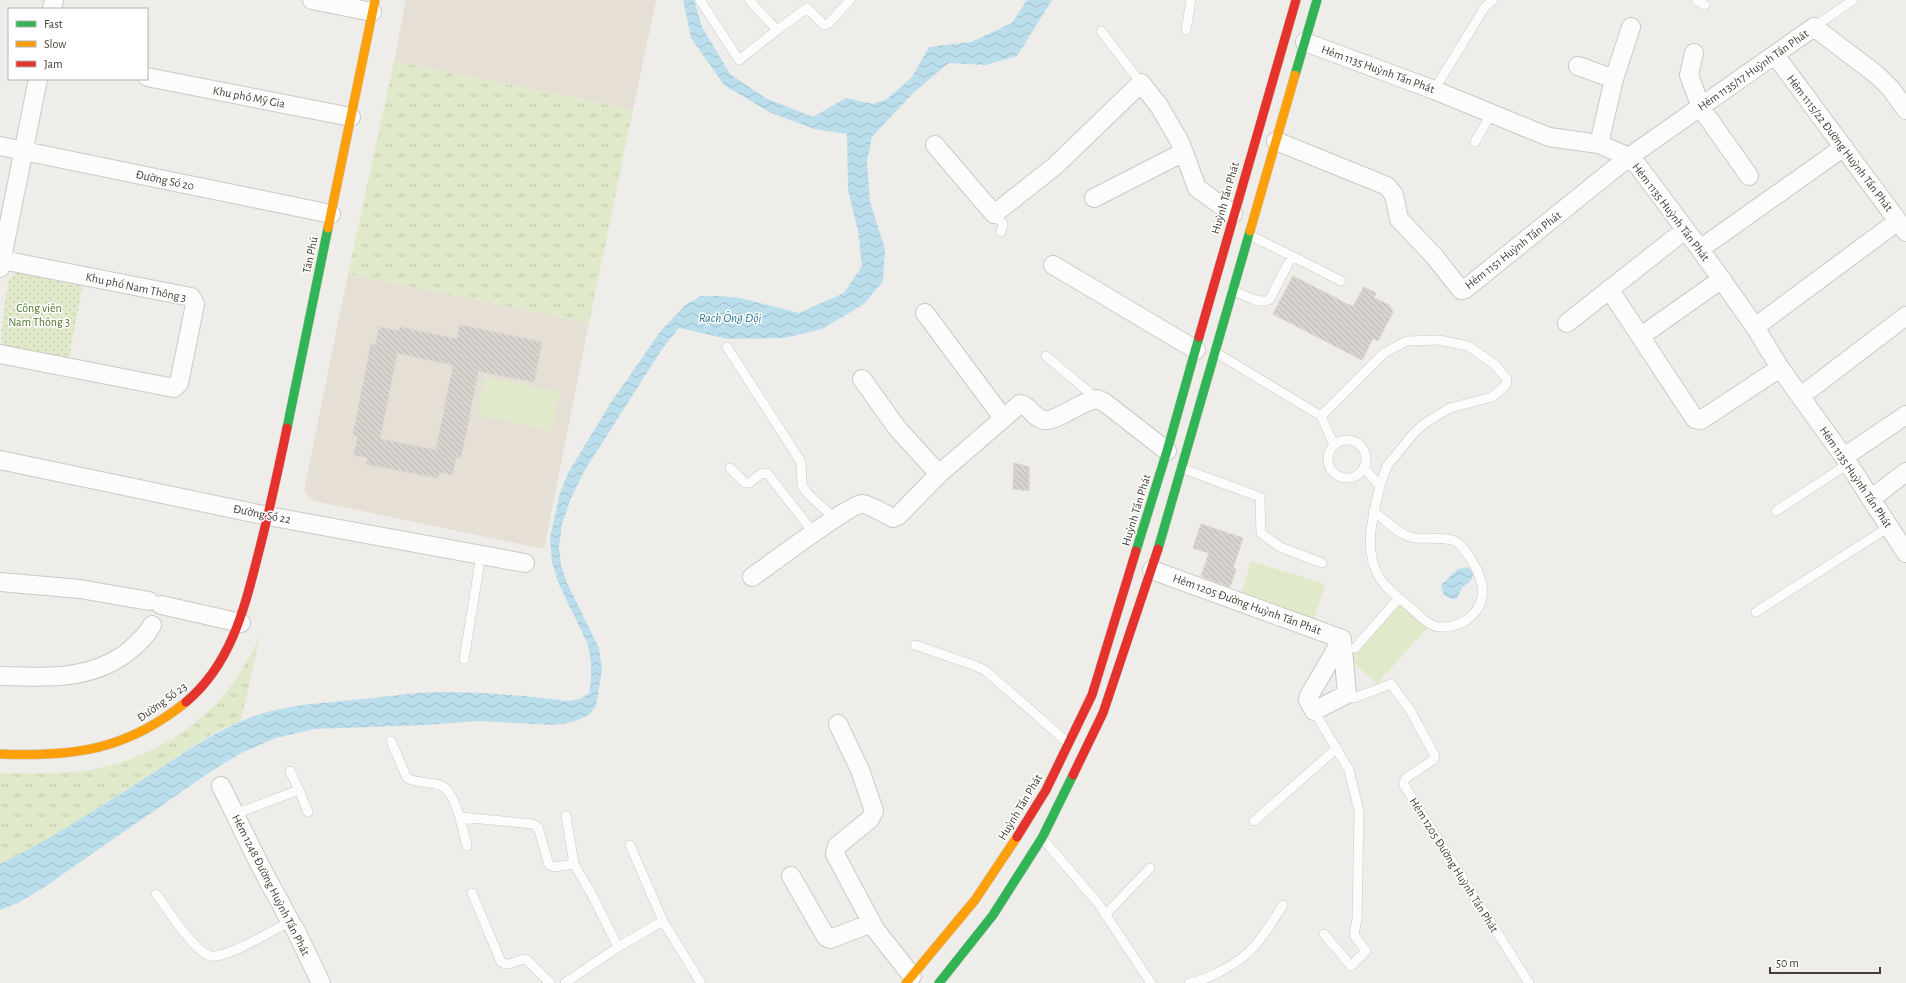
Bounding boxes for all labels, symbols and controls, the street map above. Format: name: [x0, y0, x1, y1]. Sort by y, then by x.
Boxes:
legend: [8, 8, 148, 80]
text: Fast: [44, 18, 63, 30]
street label: Hẻm 1135/17 Huỳnh Tấn Phát: [1695, 27, 1811, 114]
text: Slow: [44, 38, 66, 50]
street label: Hẻm 1135 Huỳnh Tấn Phát: [1319, 43, 1436, 96]
text: Jam: [44, 58, 63, 70]
street label: Hẻm 1115/22 Đường Huỳnh Tấn Phát: [1784, 73, 1895, 214]
street label: Khu phố Mỹ Gia: [212, 84, 287, 111]
street label: Huỳnh Tấn Phát: [1209, 160, 1242, 236]
street label: Hẻm 1135 Huỳnh Tấn Phát: [1629, 161, 1712, 264]
street label: Đường Số 20: [135, 168, 195, 192]
street label: Hẻm 1151 Huỳnh Tấn Phát: [1463, 209, 1564, 292]
street label: Tân Phú: [300, 236, 320, 274]
street label: Khu phố Nam Thông 3: [84, 270, 188, 304]
park label: Công viên Nam Thông 3: [8, 302, 70, 328]
water label: Rạch Ông Đội: [699, 311, 762, 325]
street label: Hẻm 1135 Huỳnh Tấn Phát: [1817, 424, 1894, 531]
street label: Huỳnh Tấn Phát: [1119, 473, 1154, 548]
street label: Đường Số 22: [232, 503, 292, 526]
street label: Hẻm 1205 Đường Huỳnh Tấn Phát: [1171, 572, 1323, 637]
street label: Đường Số 23: [135, 680, 189, 724]
street label: Huỳnh Tấn Phát: [996, 772, 1045, 842]
street label: Hẻm 1205 Đường Huỳnh Tấn Phát: [1407, 795, 1501, 935]
street label: Hẻm 1248 Đường Huỳnh Tấn Phát: [229, 812, 312, 958]
scale bar: [1770, 949, 1880, 975]
text: 50 m: [1776, 957, 1799, 969]

